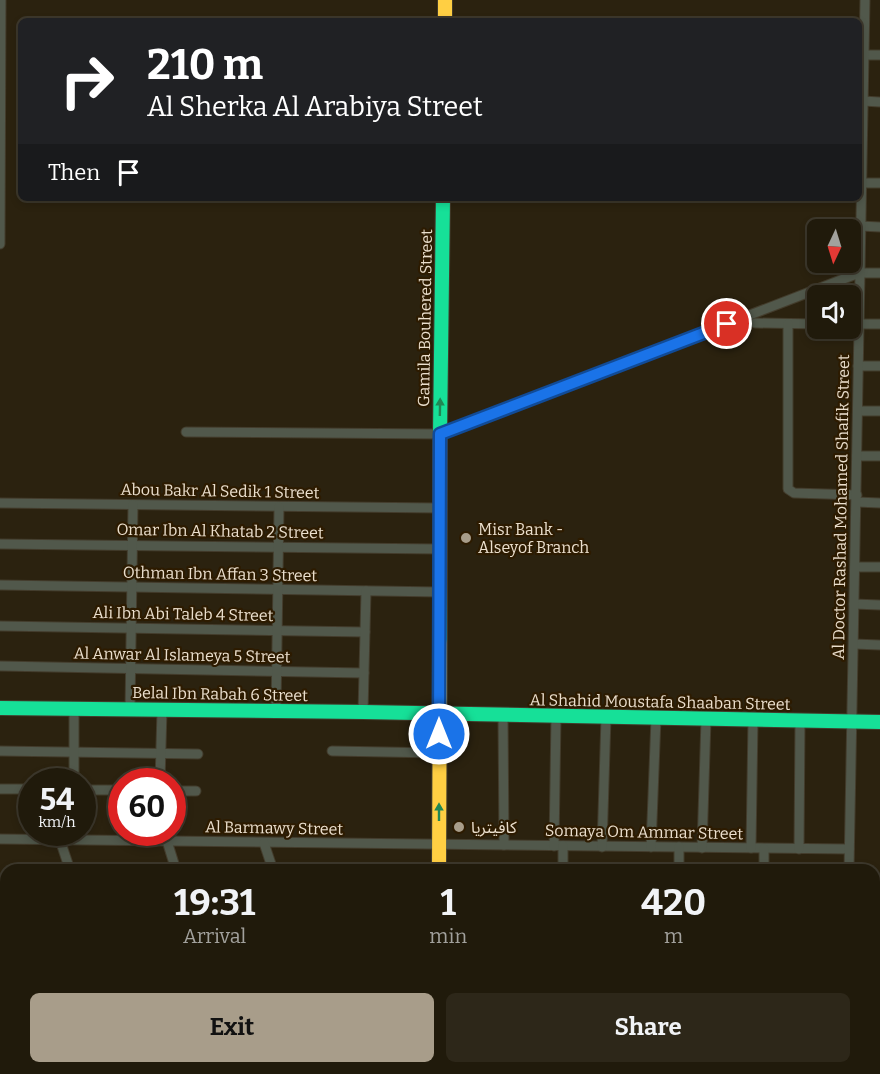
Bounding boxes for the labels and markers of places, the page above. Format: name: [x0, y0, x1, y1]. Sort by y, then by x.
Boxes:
pin: [701, 298, 752, 349]
place label: Misr Bank - Alseyof Branch: [478, 520, 589, 557]
marker: Misr Bank - Alseyof Branch: [459, 531, 473, 545]
place label: كافيتريا: [471, 818, 517, 837]
marker: كافيتريا: [452, 820, 466, 834]

